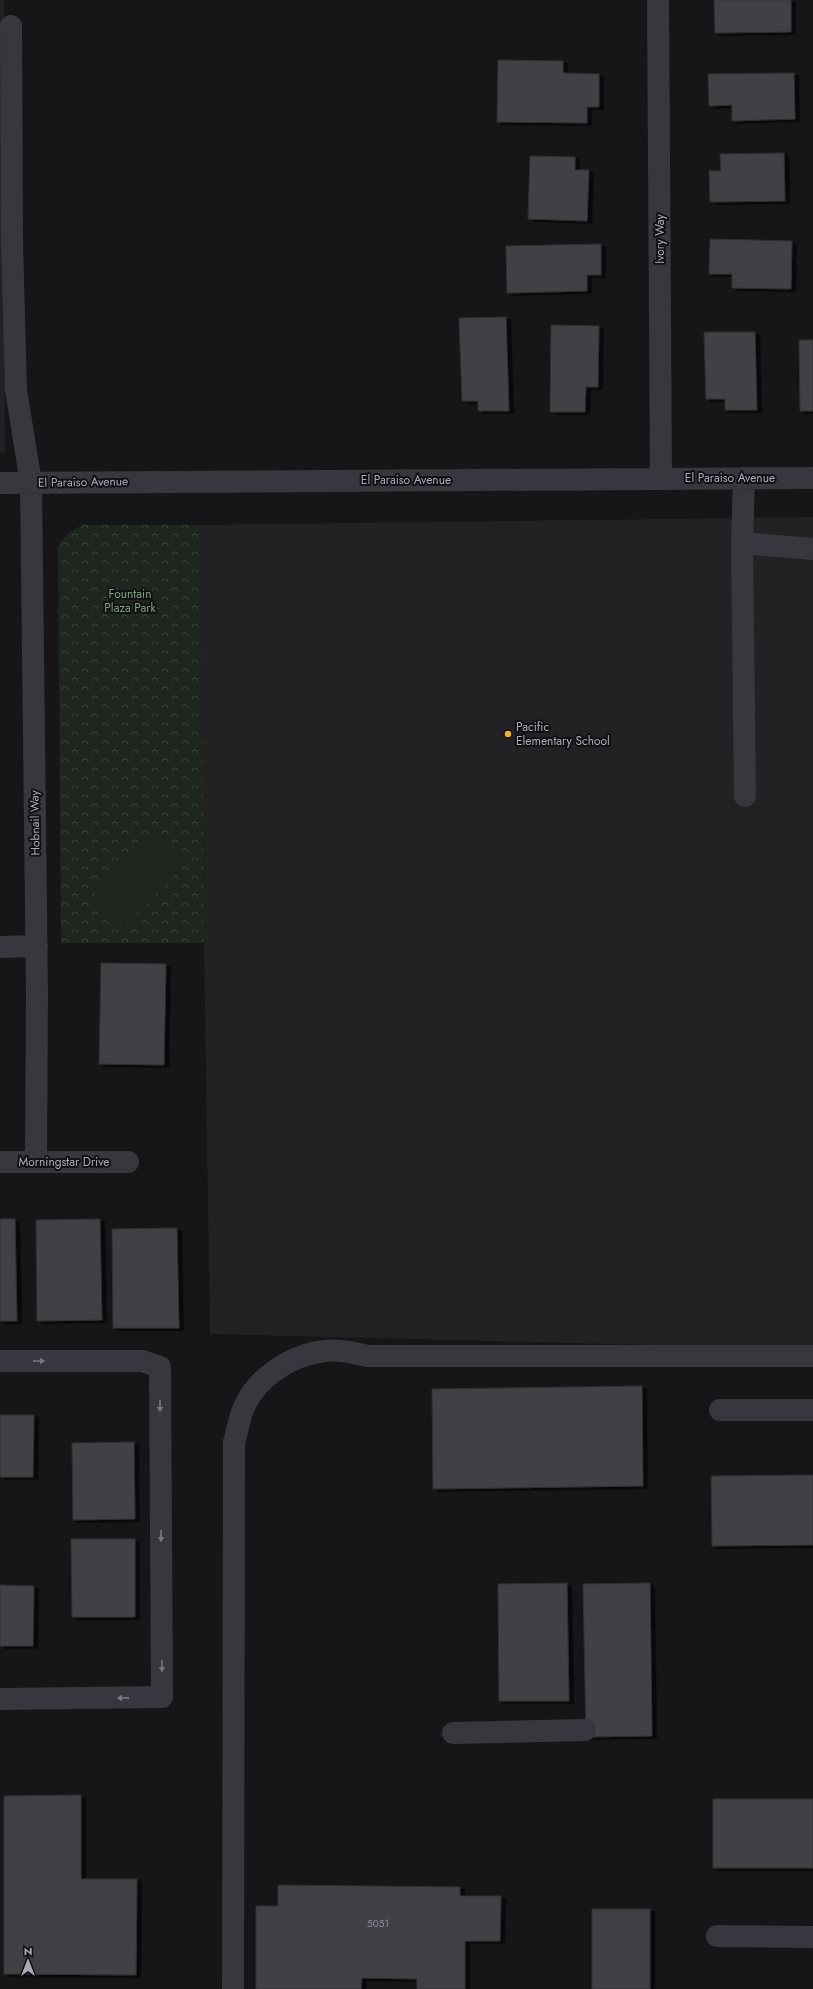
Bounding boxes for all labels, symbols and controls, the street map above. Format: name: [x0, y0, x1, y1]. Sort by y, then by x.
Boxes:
street label: Ivory Way: [651, 213, 669, 264]
street label: El Paraiso Avenue: [685, 469, 775, 487]
street label: El Paraiso Avenue: [361, 471, 451, 489]
street label: El Paraiso Avenue: [38, 472, 128, 492]
park label: Fountain Plaza Park: [104, 585, 156, 617]
place label: Pacific Elementary School: [516, 718, 610, 750]
marker: Pacific Elementary School: [503, 729, 513, 739]
street label: Hobnail Way: [25, 790, 45, 856]
street label: Morningstar Drive: [19, 1153, 109, 1171]
one-way arrow: [33, 1358, 46, 1364]
one-way arrow: [157, 1400, 163, 1413]
one-way arrow: [158, 1530, 164, 1543]
one-way arrow: [159, 1660, 165, 1673]
one-way arrow: [116, 1695, 129, 1701]
house number: 5051: [367, 1916, 389, 1931]
north arrow: [8, 1941, 48, 1981]
text: N: [24, 1943, 32, 1959]

